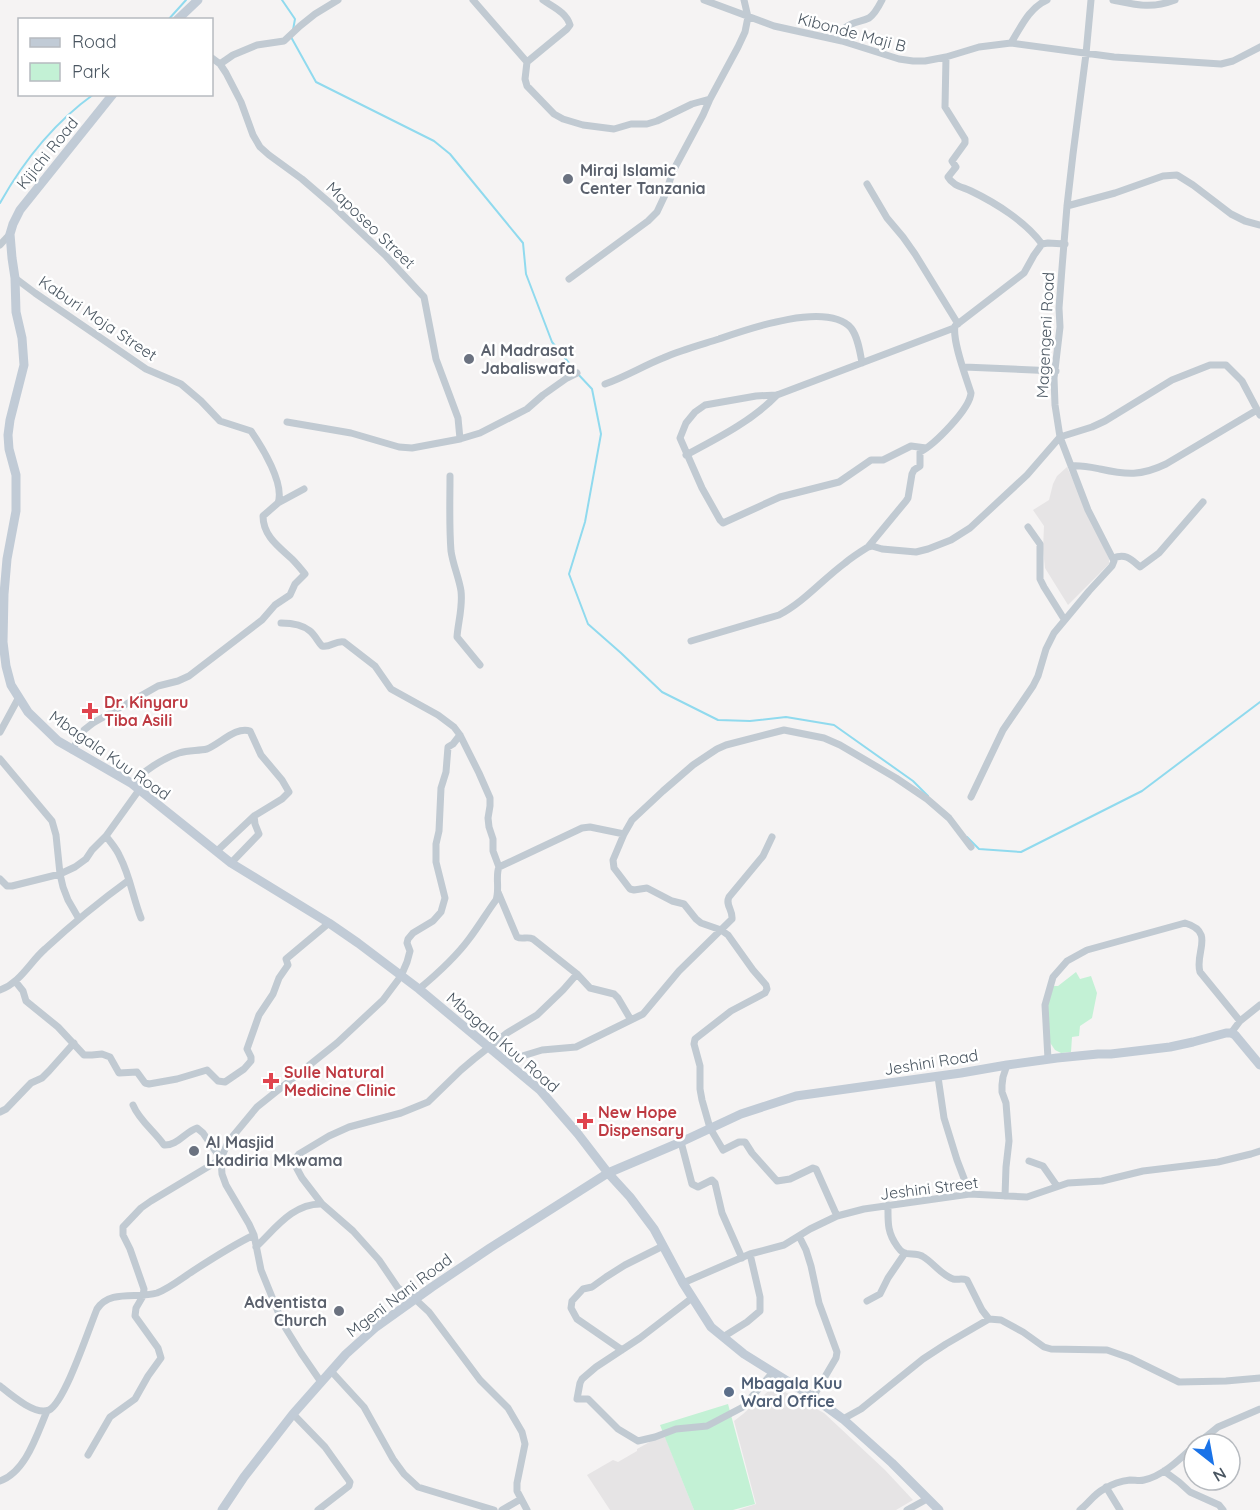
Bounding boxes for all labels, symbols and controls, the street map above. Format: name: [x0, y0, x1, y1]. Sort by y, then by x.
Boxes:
street label: Kibonde Maji B: [796, 8, 908, 56]
legend: [18, 18, 213, 96]
text: Road: [72, 30, 117, 53]
text: Park: [72, 60, 110, 83]
street label: Kijichi Road: [12, 113, 82, 193]
place label: Miraj Islamic Center Tanzania: [580, 160, 706, 198]
marker: Miraj Islamic Center Tanzania: [561, 172, 575, 186]
street label: Maposeo Street: [322, 177, 420, 273]
street label: Kaburi Moja Street: [35, 271, 161, 365]
street label: Magengeni Road: [1032, 271, 1058, 399]
place label: Al Madrasat Jabaliswafa: [481, 340, 575, 378]
marker: Al Madrasat Jabaliswafa: [462, 352, 476, 366]
place label: Dr. Kinyaru Tiba Asili: [104, 692, 188, 730]
marker: Dr. Kinyaru Tiba Asili: [81, 702, 99, 720]
street label: Mbagala Kuu Road: [46, 706, 174, 804]
street label: Mbagala Kuu Road: [443, 988, 563, 1096]
street label: Jeshini Road: [883, 1045, 979, 1079]
place label: Sulle Natural Medicine Clinic: [284, 1062, 396, 1100]
marker: Sulle Natural Medicine Clinic: [262, 1072, 280, 1090]
place label: New Hope Dispensary: [598, 1102, 684, 1140]
marker: New Hope Dispensary: [576, 1112, 594, 1130]
place label: Al Masjid Lkadiria Mkwama: [206, 1132, 343, 1170]
marker: Al Masjid Lkadiria Mkwama: [187, 1144, 201, 1158]
street label: Jeshini Street: [879, 1172, 979, 1204]
street label: Mgeni Nani Road: [342, 1249, 456, 1341]
place label: Adventista Church: [244, 1292, 327, 1330]
marker: Adventista Church: [332, 1304, 346, 1318]
place label: Mbagala Kuu Ward Office: [741, 1373, 842, 1411]
marker: Mbagala Kuu Ward Office: [722, 1385, 736, 1399]
north arrow: [1182, 1432, 1242, 1492]
text: N: [1210, 1463, 1230, 1486]

